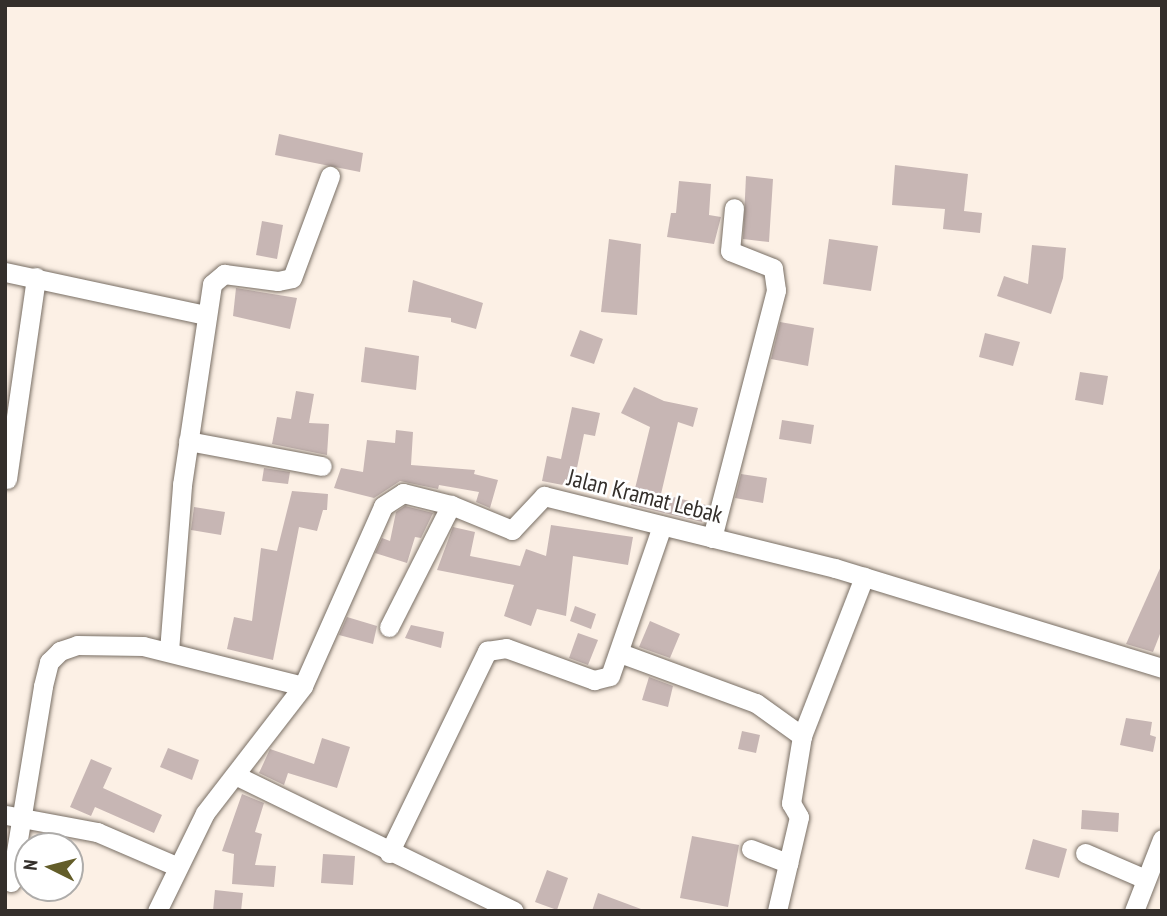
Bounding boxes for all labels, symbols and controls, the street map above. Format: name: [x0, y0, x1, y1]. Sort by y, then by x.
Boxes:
street label: Jalan Kramat Lebak: [564, 463, 726, 529]
north arrow: [14, 832, 84, 902]
text: N: [18, 859, 43, 871]

